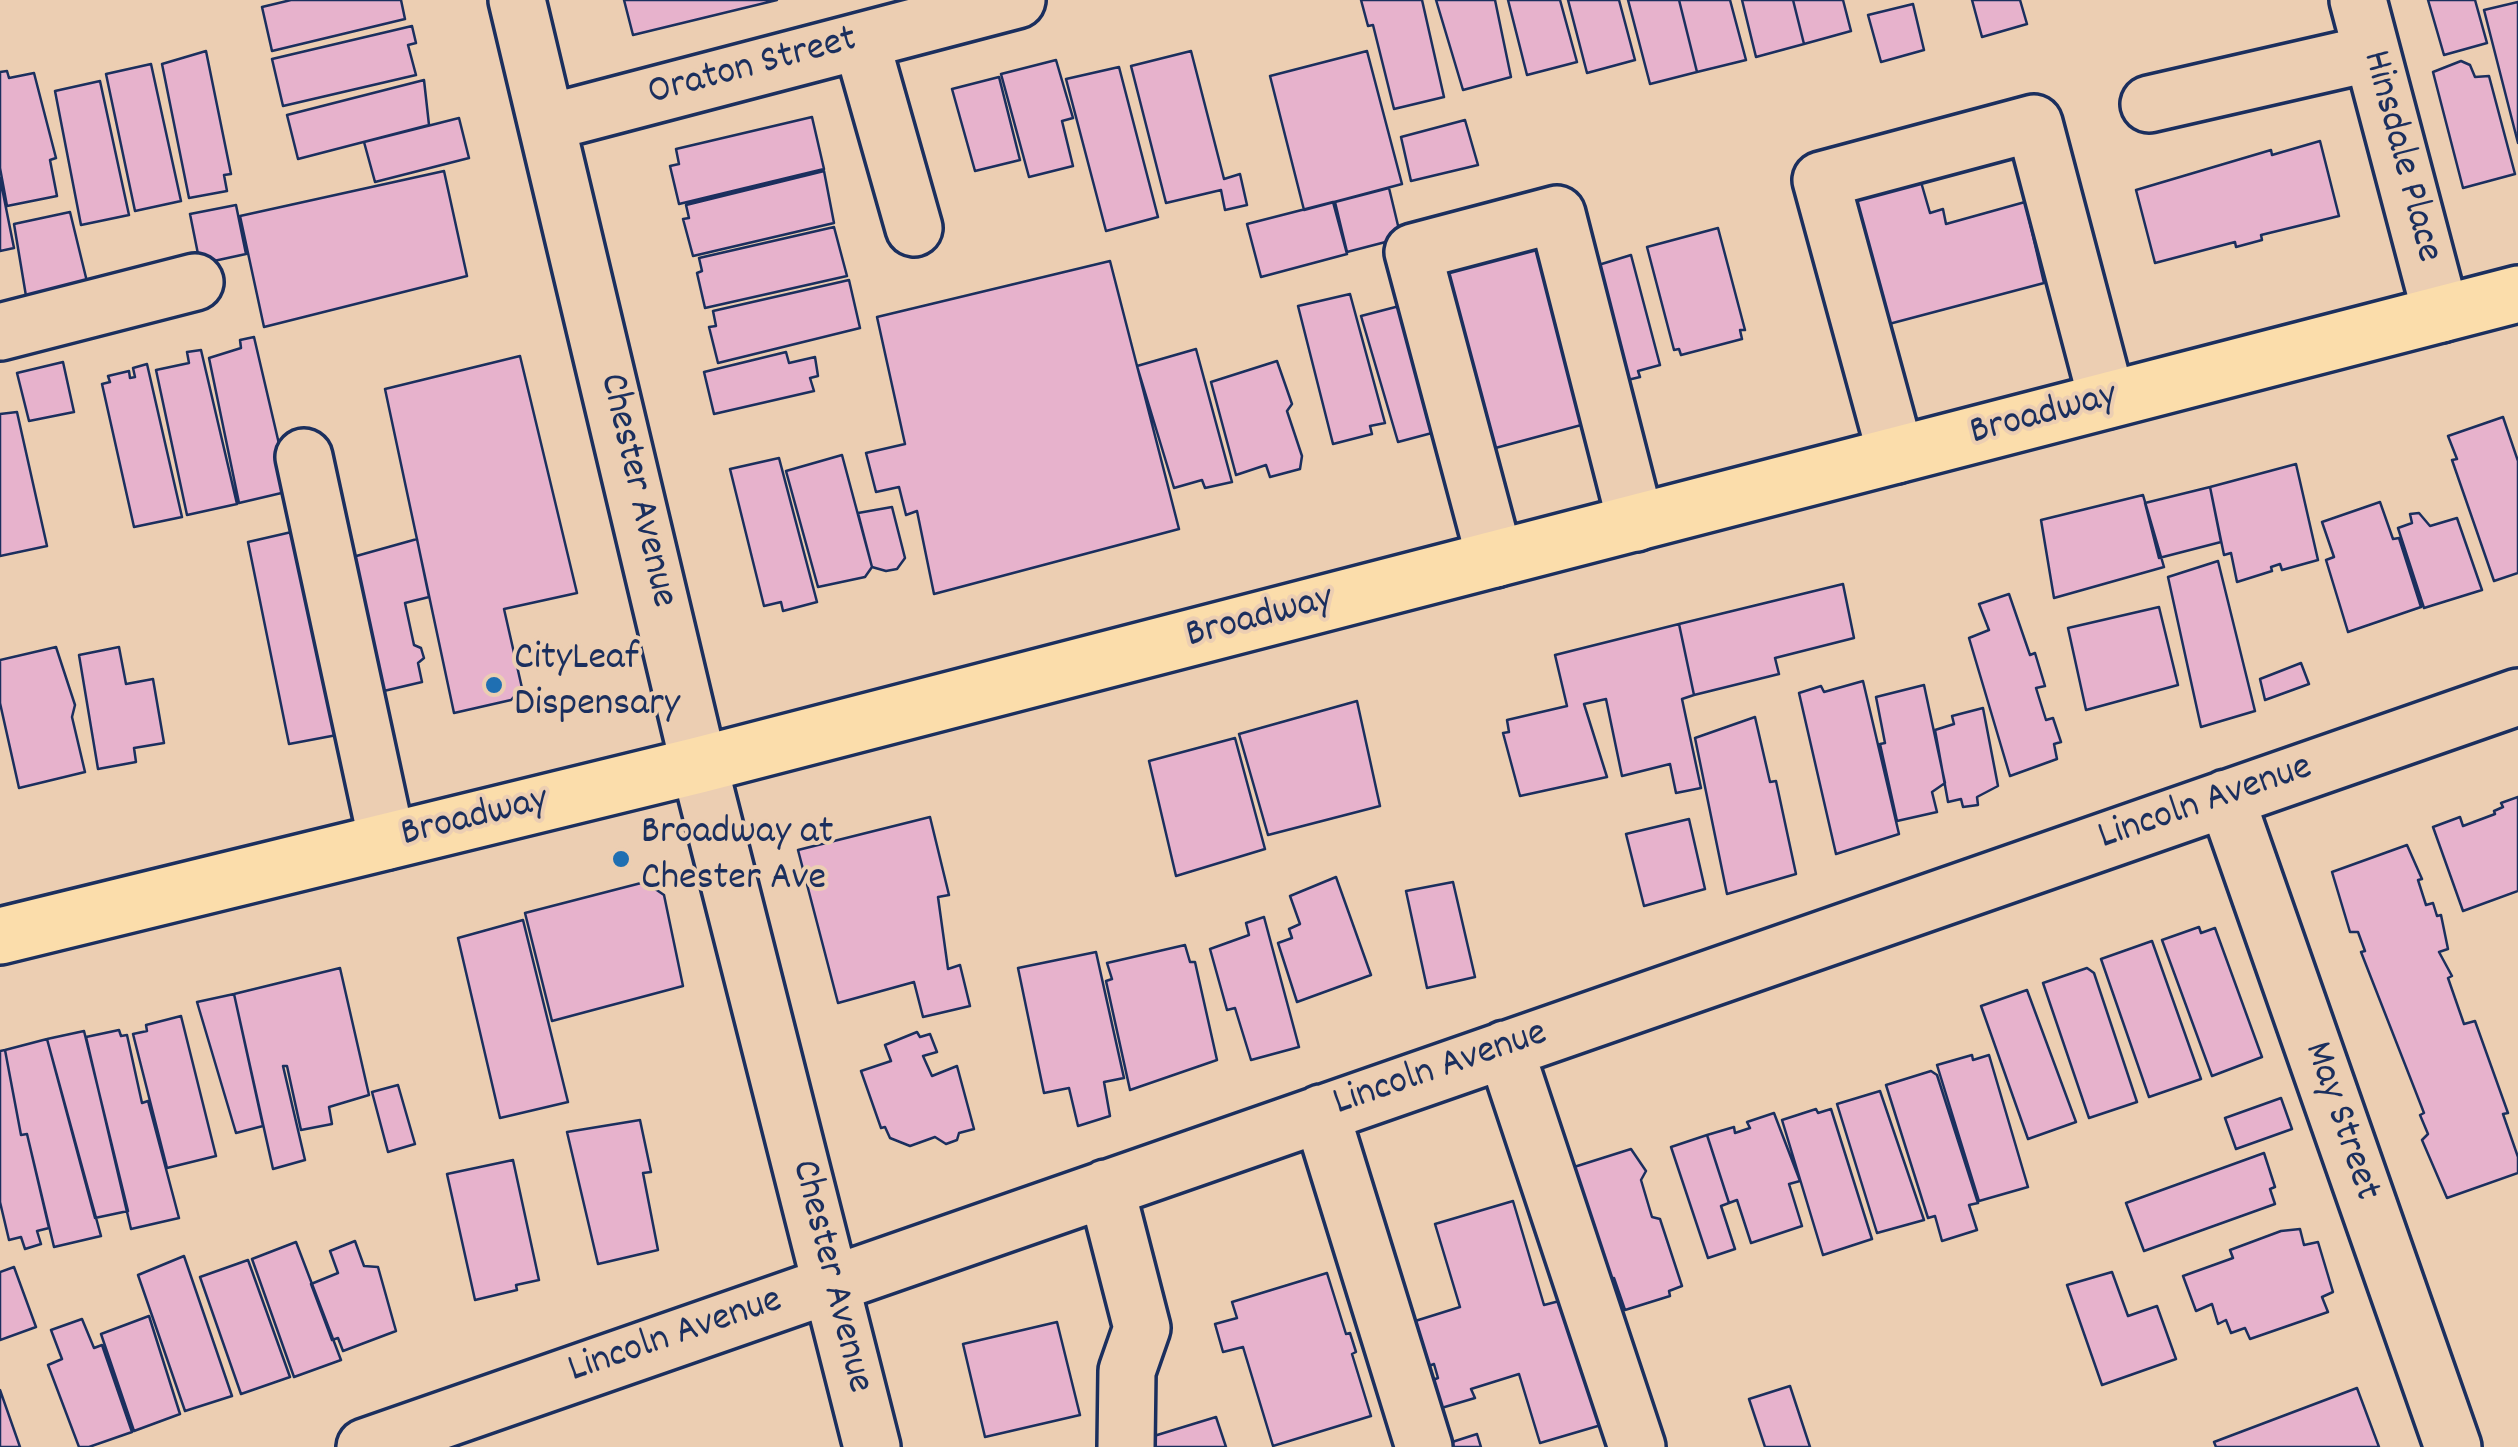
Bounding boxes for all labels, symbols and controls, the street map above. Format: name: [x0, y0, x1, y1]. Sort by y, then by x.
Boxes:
street label: Oraton Street: [643, 18, 863, 120]
street label: Hinsdale Place: [2348, 46, 2450, 268]
street label: Chester Avenue: [585, 369, 685, 613]
street label: Broadway: [1965, 374, 2123, 460]
street label: Broadway: [1181, 577, 1339, 663]
place label: CityLeaf Dispensary: [514, 638, 680, 732]
marker: CityLeaf Dispensary: [483, 674, 505, 696]
street label: Lincoln Avenue: [2093, 746, 2319, 864]
street label: Broadway: [396, 779, 554, 861]
place label: Broadway at Chester Ave: [641, 812, 834, 906]
marker: Broadway at Chester Ave: [610, 848, 632, 870]
street label: Lincoln Avenue: [1328, 1012, 1554, 1130]
street label: May Street: [2289, 1036, 2389, 1208]
street label: Chester Avenue: [777, 1156, 881, 1398]
street label: Lincoln Avenue: [563, 1279, 789, 1397]

